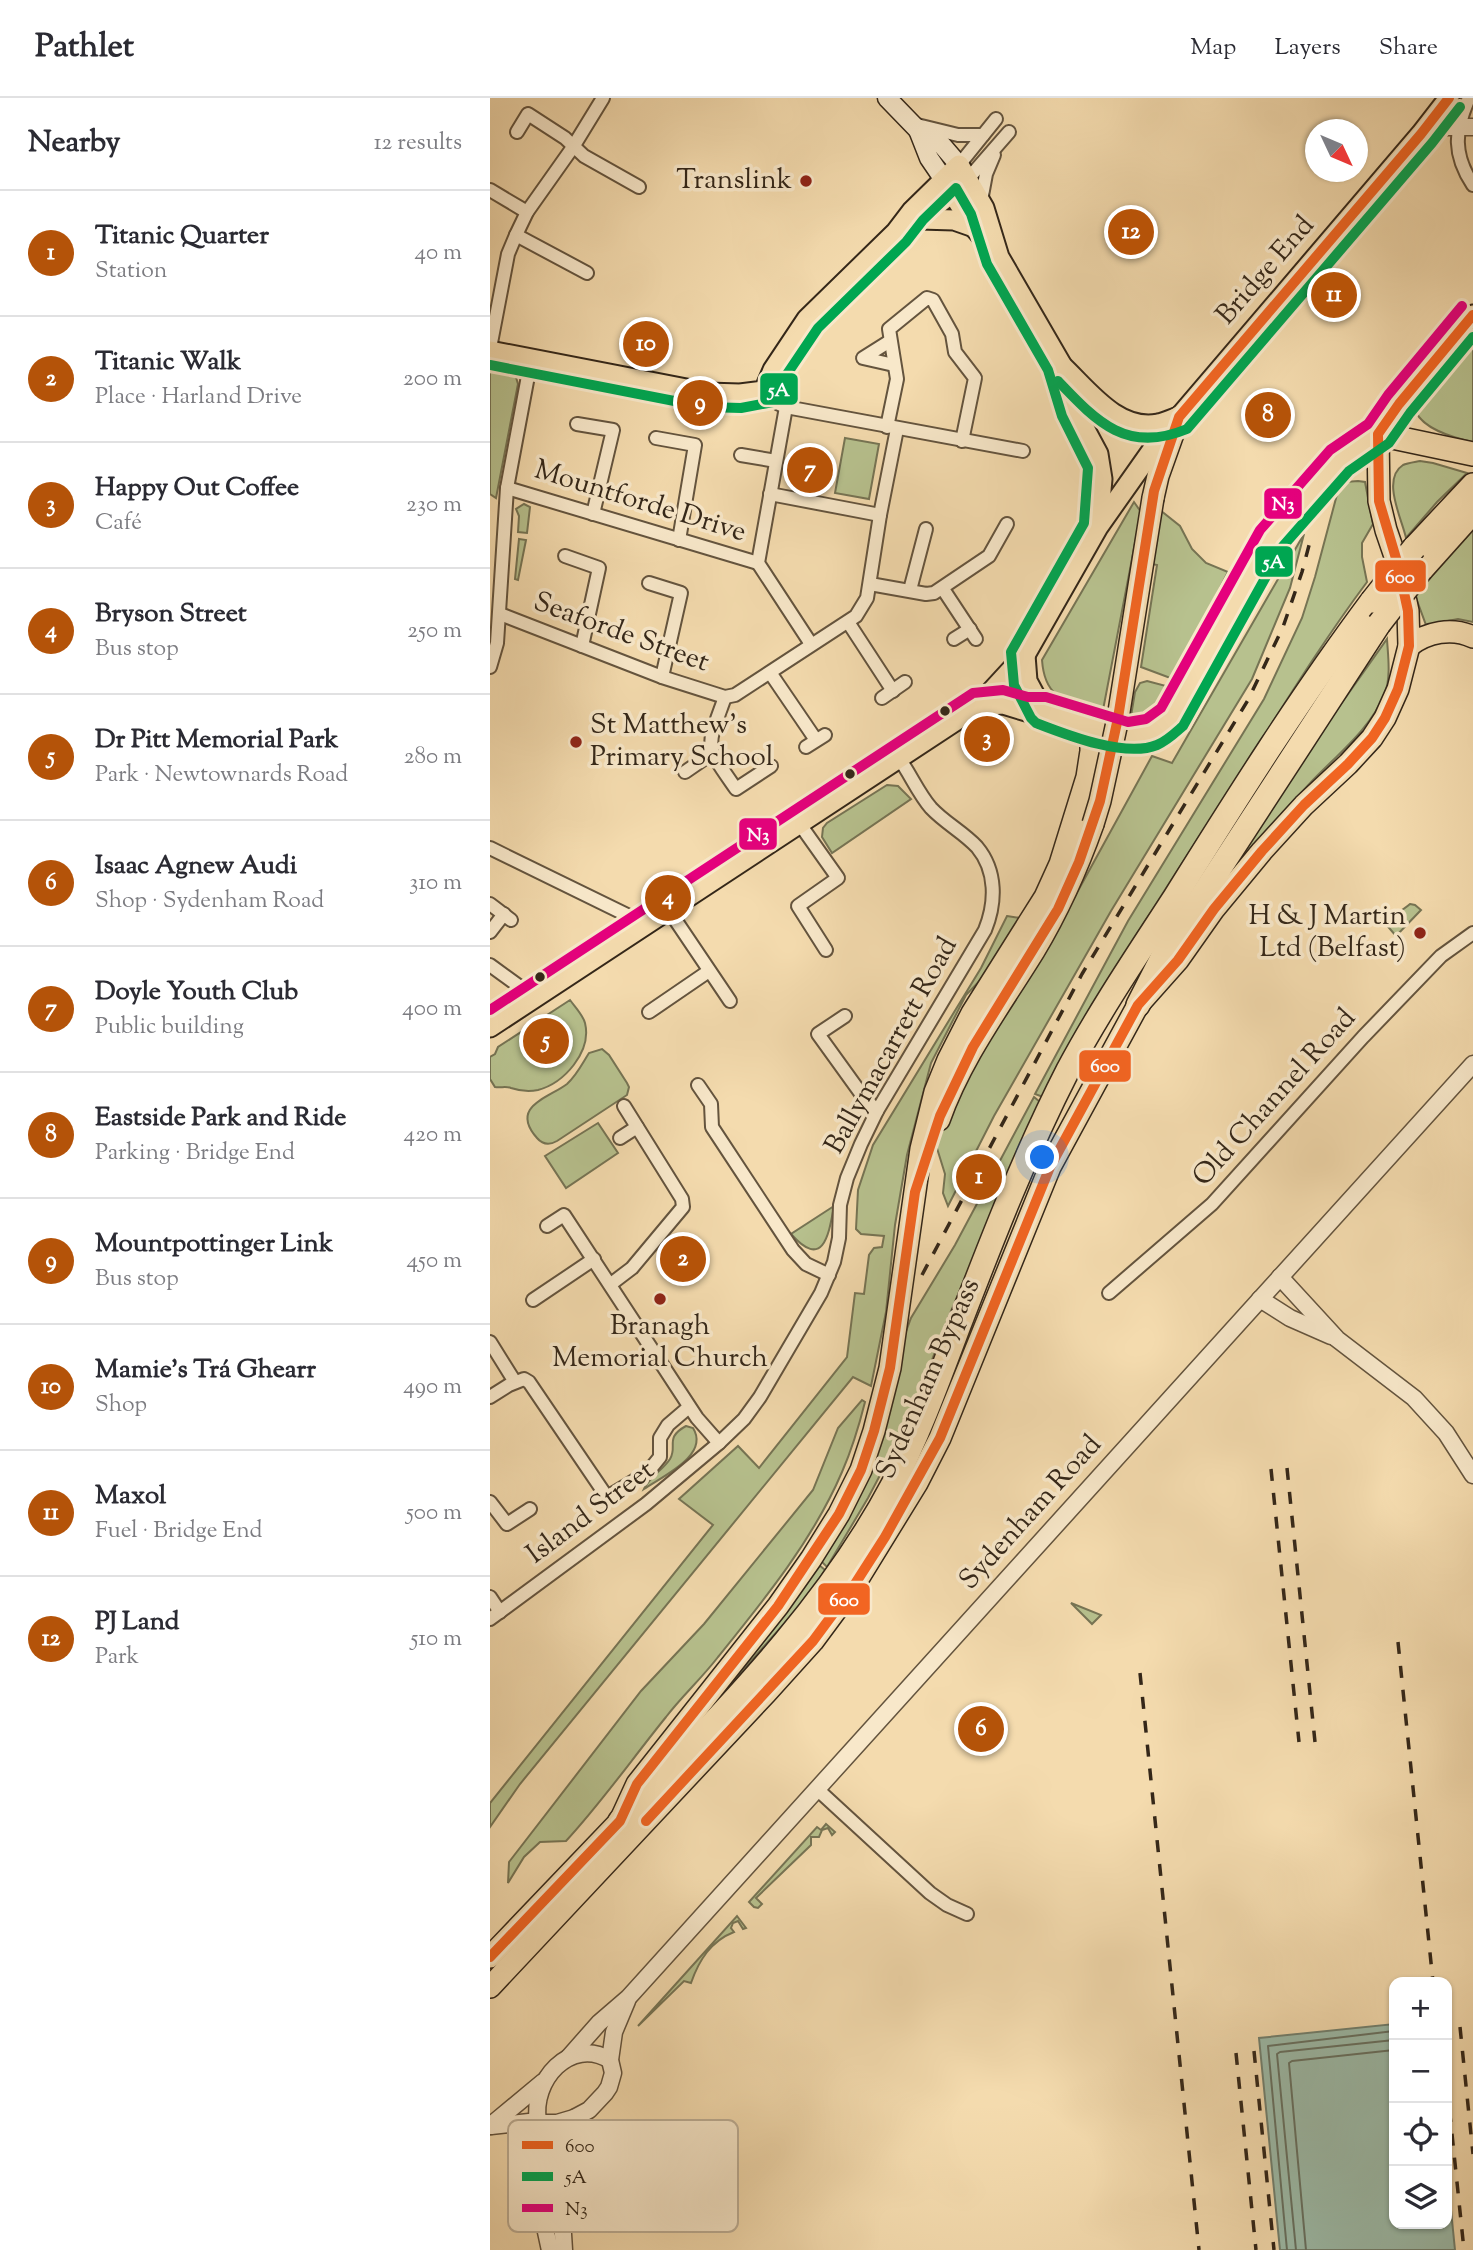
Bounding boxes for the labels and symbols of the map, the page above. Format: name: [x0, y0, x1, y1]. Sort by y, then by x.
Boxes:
north arrow: [1305, 119, 1368, 182]
place label: Translink: [676, 161, 792, 201]
marker: Translink: [798, 173, 814, 189]
pin: 12: [1108, 206, 1154, 258]
street label: Bridge End: [1207, 208, 1325, 334]
pin: 11: [1311, 269, 1357, 321]
pin: 10: [623, 318, 669, 370]
line badge: 5A: [759, 372, 799, 406]
pin: 9: [677, 377, 723, 429]
text: 5A: [766, 378, 791, 405]
pin: 8: [1245, 389, 1291, 441]
pin: 7: [787, 444, 833, 496]
street label: Mountforde Drive: [529, 451, 751, 553]
line badge: N3: [1263, 487, 1303, 520]
text: N3: [1272, 492, 1295, 519]
line badge: 5A: [1254, 545, 1294, 578]
text: 5A: [1261, 550, 1286, 577]
line badge: 600: [1374, 559, 1427, 593]
text: 600: [1385, 565, 1415, 592]
street label: Seaforde Street: [528, 583, 715, 683]
unlabelled marker: [938, 704, 952, 718]
place label: St Matthew's Primary School: [590, 706, 774, 778]
pin: 3: [964, 713, 1010, 765]
marker: St Matthew's Primary School: [568, 734, 584, 750]
unlabelled marker: [843, 767, 857, 781]
line badge: N3: [738, 817, 778, 851]
text: N3: [747, 823, 770, 850]
pin: 4: [645, 872, 691, 924]
place label: H & J Martin Ltd (Belfast): [1248, 897, 1406, 969]
marker: H & J Martin Ltd (Belfast): [1412, 925, 1428, 941]
street label: Ballymacarrett Road: [816, 930, 968, 1162]
unlabelled marker: [533, 970, 547, 984]
street label: Old Channel Road: [1184, 1000, 1366, 1196]
pin: 5: [523, 1015, 569, 1067]
line badge: 600: [1078, 1049, 1132, 1083]
text: 600: [1090, 1054, 1120, 1081]
your location: [1025, 1140, 1059, 1174]
pin: 1: [956, 1151, 1002, 1203]
pin: 2: [660, 1233, 706, 1285]
street label: Sydenham Bypass: [867, 1272, 991, 1486]
marker: Branagh Memorial Church: [652, 1291, 668, 1307]
place label: Branagh Memorial Church: [552, 1307, 768, 1379]
street label: Sydenham Road: [950, 1426, 1112, 1599]
street label: Island Street: [519, 1451, 664, 1574]
line badge: 600: [817, 1582, 871, 1616]
text: 600: [829, 1588, 859, 1615]
pin: 6: [958, 1703, 1004, 1755]
legend: [508, 2120, 738, 2232]
text: 600: [565, 2134, 595, 2161]
text: 5A: [564, 2165, 587, 2192]
text: N3: [565, 2197, 588, 2224]

